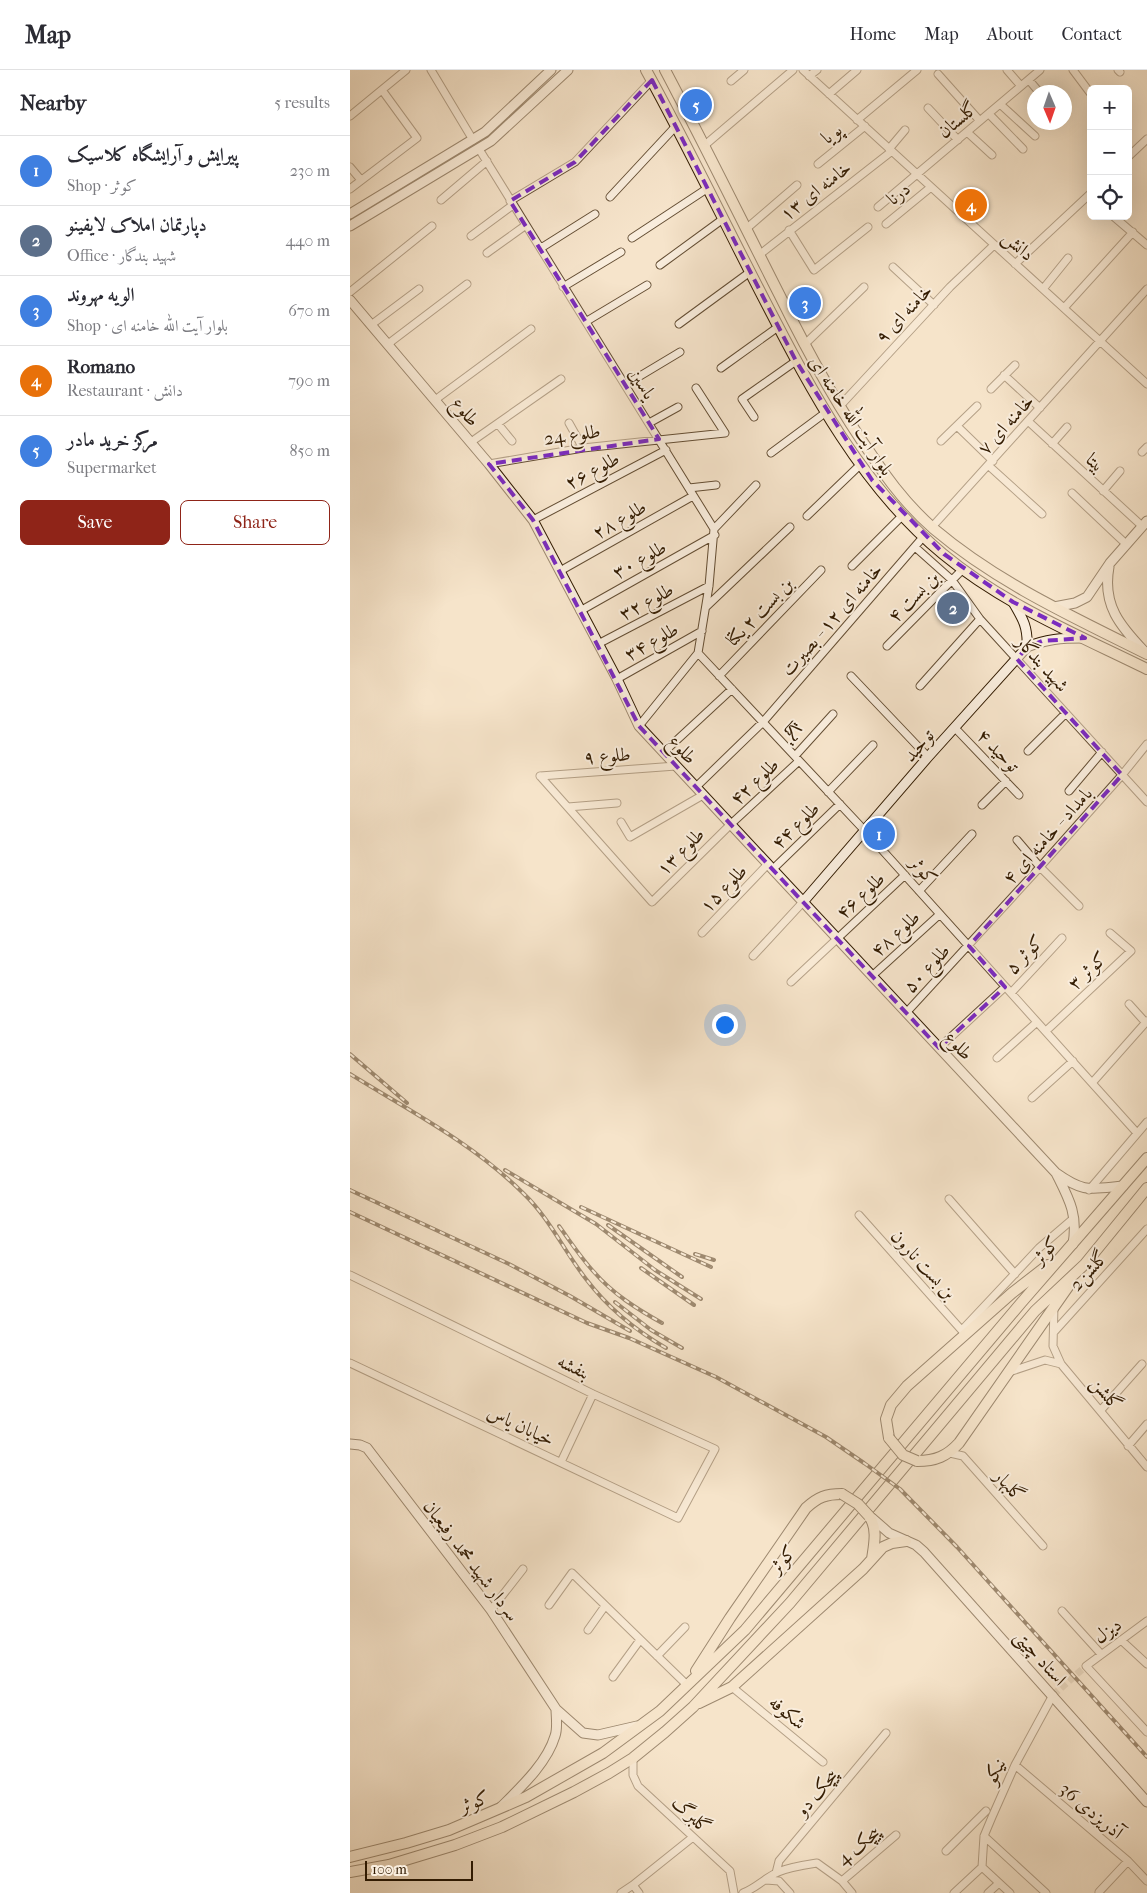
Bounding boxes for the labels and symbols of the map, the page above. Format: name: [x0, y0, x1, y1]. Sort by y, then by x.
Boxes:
north arrow: [1027, 85, 1072, 130]
pin: 5: [680, 86, 712, 124]
street label: گلستان: [933, 96, 982, 143]
street label: پویا: [817, 118, 849, 150]
street label: خامنه ای ۱۳: [776, 156, 856, 225]
street label: درنا: [882, 178, 915, 210]
pin: 4: [955, 186, 987, 224]
street label: دانش: [997, 226, 1039, 267]
street label: خامنه ای ۹: [871, 279, 937, 348]
pin: 3: [789, 284, 821, 322]
street label: بلوار آیت الله خامنه ای: [804, 349, 902, 480]
street label: یاسین: [623, 364, 661, 405]
street label: خامنه ای ۷: [973, 390, 1038, 459]
street label: طلوع: [443, 392, 484, 434]
street label: طلوع 24: [542, 420, 602, 454]
street label: طلوع ۲۶: [562, 448, 625, 498]
street label: بیتا: [1081, 449, 1109, 477]
street label: طلوع ۲۸: [589, 496, 652, 547]
street label: طلوع ۳۰: [609, 536, 672, 587]
street label: خامنه ای ۱۲ - بصیرت: [777, 559, 887, 681]
street label: بن بست ۴: [883, 566, 944, 627]
street label: بن بست ۲ یکتا: [722, 572, 799, 651]
street label: طلوع ۳۲: [616, 579, 679, 629]
pin: 2: [937, 589, 969, 627]
street label: طلوع ۳۴: [621, 618, 684, 669]
street label: شهید بندگار: [1009, 629, 1074, 697]
street label: یکتا: [778, 717, 809, 748]
street label: توحید: [899, 724, 940, 767]
street label: توحید ۴: [972, 725, 1024, 778]
street label: طلوع: [660, 731, 701, 772]
street label: طلوع ۹: [583, 743, 632, 773]
street label: طلوع ۴۲: [726, 754, 786, 813]
street label: بامداد - خامنه ای ۴: [998, 783, 1097, 889]
street label: طلوع ۴۴: [767, 798, 827, 857]
pin: 1: [863, 815, 895, 853]
street label: طلوع ۱۳: [652, 823, 712, 883]
street label: کوثر: [903, 850, 942, 890]
street label: طلوع ۱۵: [696, 860, 755, 920]
street label: طلوع ۴۶: [832, 868, 892, 927]
street label: طلوع ۴۸: [867, 906, 927, 964]
street label: کوثر ۵: [1001, 930, 1049, 980]
street label: طلوع ۵۰: [899, 940, 958, 1000]
street label: کوثر ۳: [1063, 947, 1113, 995]
your location: [712, 1012, 738, 1038]
street label: طلوع: [936, 1027, 977, 1068]
street label: بن بست نارون: [886, 1225, 961, 1305]
street label: کوثر: [1026, 1232, 1065, 1272]
street label: گلشن2: [1064, 1245, 1114, 1297]
street label: بنفشه: [554, 1350, 593, 1384]
street label: گلشن: [1084, 1372, 1127, 1416]
street label: خیابان یاس: [483, 1401, 557, 1452]
street label: گلبهار: [987, 1463, 1030, 1507]
street label: سردار شهید محمد رفیعیان: [418, 1496, 524, 1626]
street label: کوثر: [763, 1541, 802, 1581]
street label: دیزل: [1089, 1613, 1126, 1648]
street label: استاد چیتی: [1008, 1625, 1071, 1691]
street label: شکوفه: [764, 1691, 810, 1735]
street label: نیکو: [979, 1755, 1011, 1790]
street label: پیچک دو: [789, 1763, 845, 1823]
street label: آذریزدی 36: [1055, 1778, 1129, 1845]
street label: کوثر: [454, 1786, 493, 1820]
street label: گلبرگ: [667, 1791, 716, 1838]
street label: پیچک 4: [833, 1820, 887, 1871]
scale bar: [365, 1858, 472, 1881]

